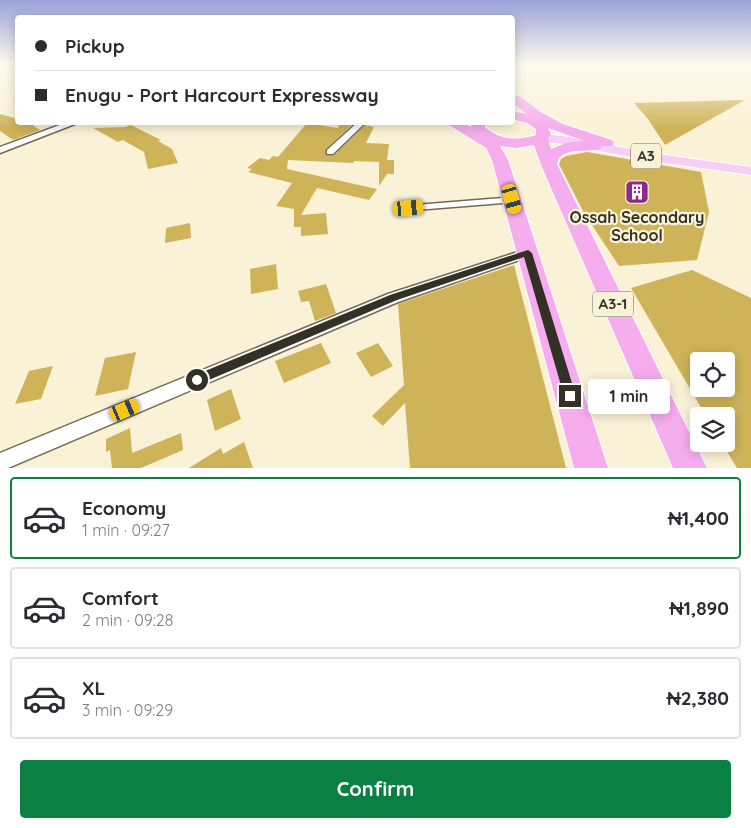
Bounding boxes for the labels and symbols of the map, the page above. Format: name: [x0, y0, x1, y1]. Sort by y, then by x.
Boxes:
road number: A3: [631, 144, 661, 168]
building icon: Ossah Secondary School: [624, 179, 650, 205]
car: [500, 183, 523, 215]
car: [393, 199, 424, 217]
place label: Ossah Secondary School: [570, 207, 704, 245]
road number: A3-1: [593, 292, 633, 316]
route start: [186, 369, 208, 391]
callout: 1 min: [588, 378, 670, 414]
route end: [559, 385, 581, 407]
car: [108, 397, 141, 423]

